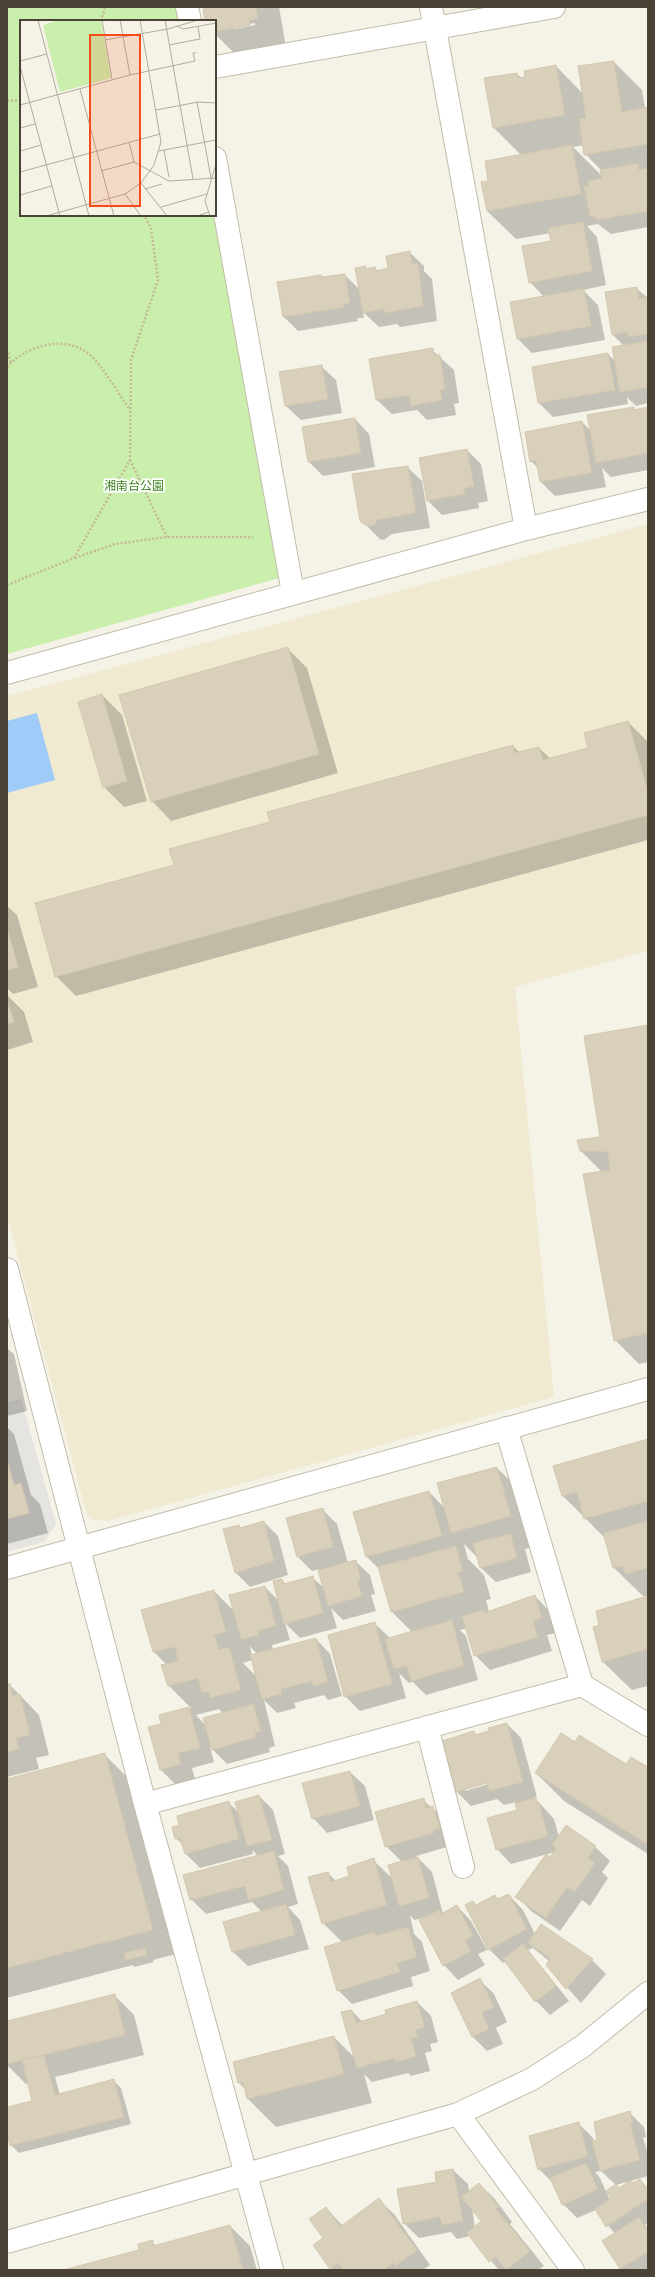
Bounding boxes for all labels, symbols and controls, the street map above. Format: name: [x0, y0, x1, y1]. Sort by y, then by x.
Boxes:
inset map: [20, 20, 216, 216]
park label: 湘南台公園: [104, 478, 164, 493]

